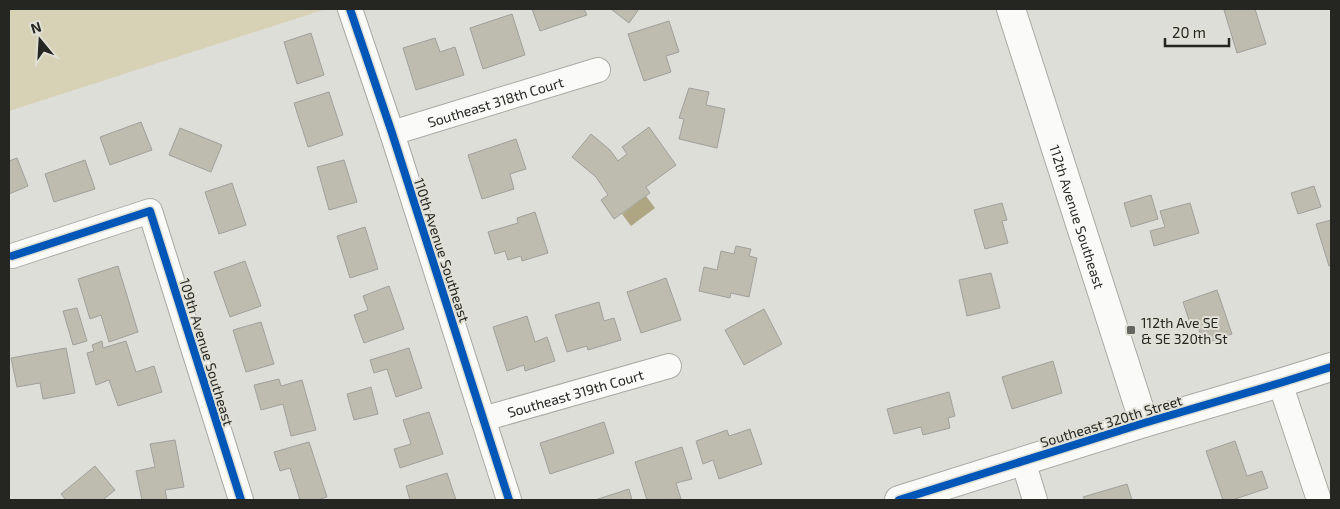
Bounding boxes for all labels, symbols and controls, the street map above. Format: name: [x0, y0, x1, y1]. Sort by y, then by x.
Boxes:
north arrow: [15, 15, 65, 65]
scale bar: [1165, 15, 1229, 47]
text: N: [28, 18, 43, 37]
text: 20 m: [1172, 23, 1206, 41]
street label: Southeast 318th Court: [425, 73, 565, 130]
street label: 112th Avenue Southeast: [1047, 142, 1109, 291]
street label: 110th Avenue Southeast: [411, 176, 473, 324]
street label: 109th Avenue Southeast: [176, 276, 238, 428]
place label: 112th Ave SE & SE 320th St: [1141, 314, 1228, 347]
marker: 112th Ave SE & SE 320th St: [1125, 324, 1137, 336]
street label: Southeast 319th Court: [505, 365, 645, 420]
street label: Southeast 320th Street: [1038, 391, 1184, 451]

